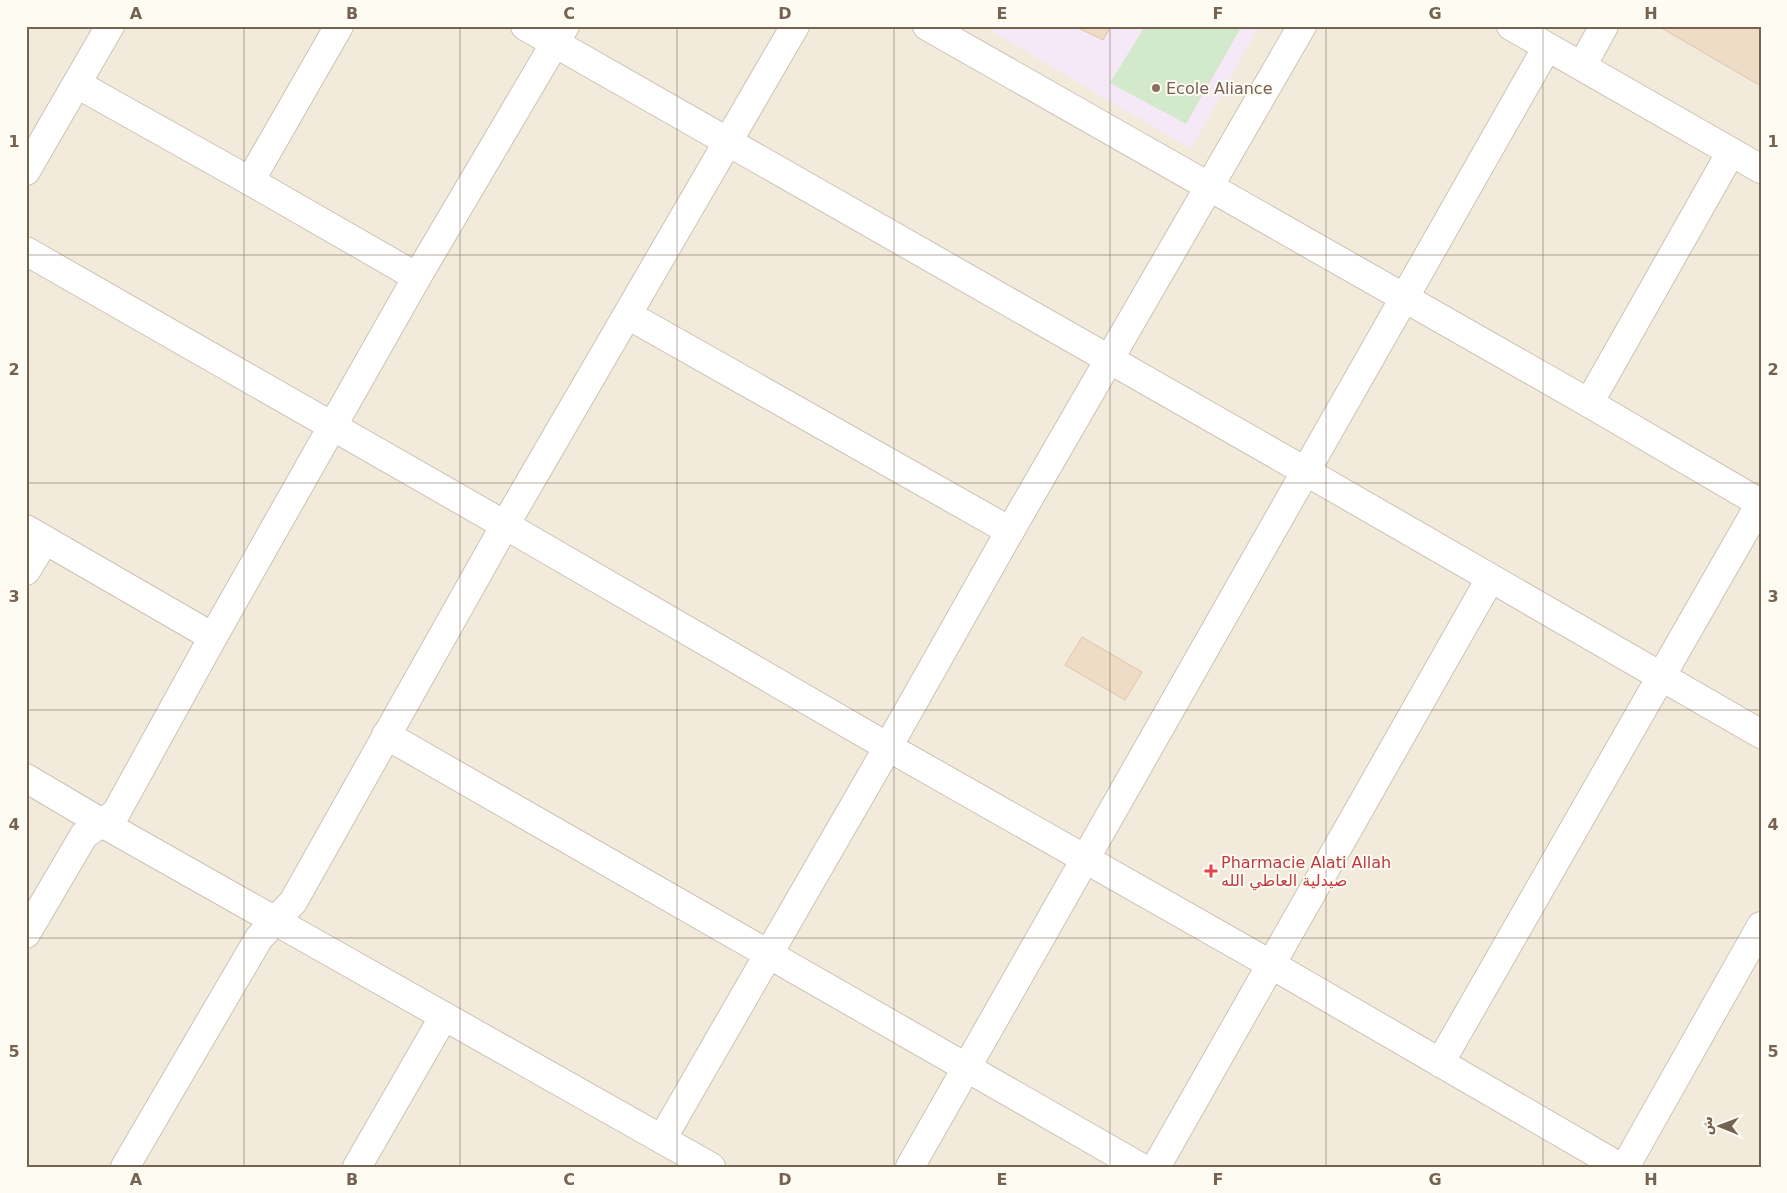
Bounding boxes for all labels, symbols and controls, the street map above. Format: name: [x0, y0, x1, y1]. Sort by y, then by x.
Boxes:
text: A: [130, 4, 143, 23]
text: B: [346, 4, 358, 23]
text: C: [563, 4, 575, 23]
text: D: [778, 4, 792, 23]
text: E: [997, 4, 1007, 23]
text: F: [1213, 4, 1223, 23]
text: G: [1428, 4, 1442, 23]
text: H: [1644, 4, 1658, 23]
place label: Ecole Aliance: [1166, 79, 1273, 98]
marker: Ecole Aliance: [1150, 82, 1162, 94]
text: 1: [8, 132, 20, 151]
text: 1: [1767, 132, 1779, 151]
text: 2: [8, 360, 20, 379]
text: 2: [1767, 360, 1779, 379]
text: 3: [8, 587, 20, 606]
text: 3: [1767, 587, 1779, 606]
text: 4: [8, 815, 20, 834]
text: 4: [1767, 815, 1779, 834]
place label: Pharmacie Alati Allah صيدلية العاطي الله: [1221, 853, 1391, 891]
marker: Pharmacie Alati Allah صيدلية العاطي الله: [1205, 865, 1217, 877]
text: 5: [8, 1042, 20, 1061]
text: 5: [1767, 1042, 1779, 1061]
north arrow: [1694, 1100, 1744, 1150]
text: ش: [1699, 1116, 1715, 1136]
text: A: [130, 1170, 143, 1189]
text: B: [346, 1170, 358, 1189]
text: C: [563, 1170, 575, 1189]
text: D: [778, 1170, 792, 1189]
text: E: [997, 1170, 1007, 1189]
text: F: [1213, 1170, 1223, 1189]
text: G: [1428, 1170, 1442, 1189]
text: H: [1644, 1170, 1658, 1189]

